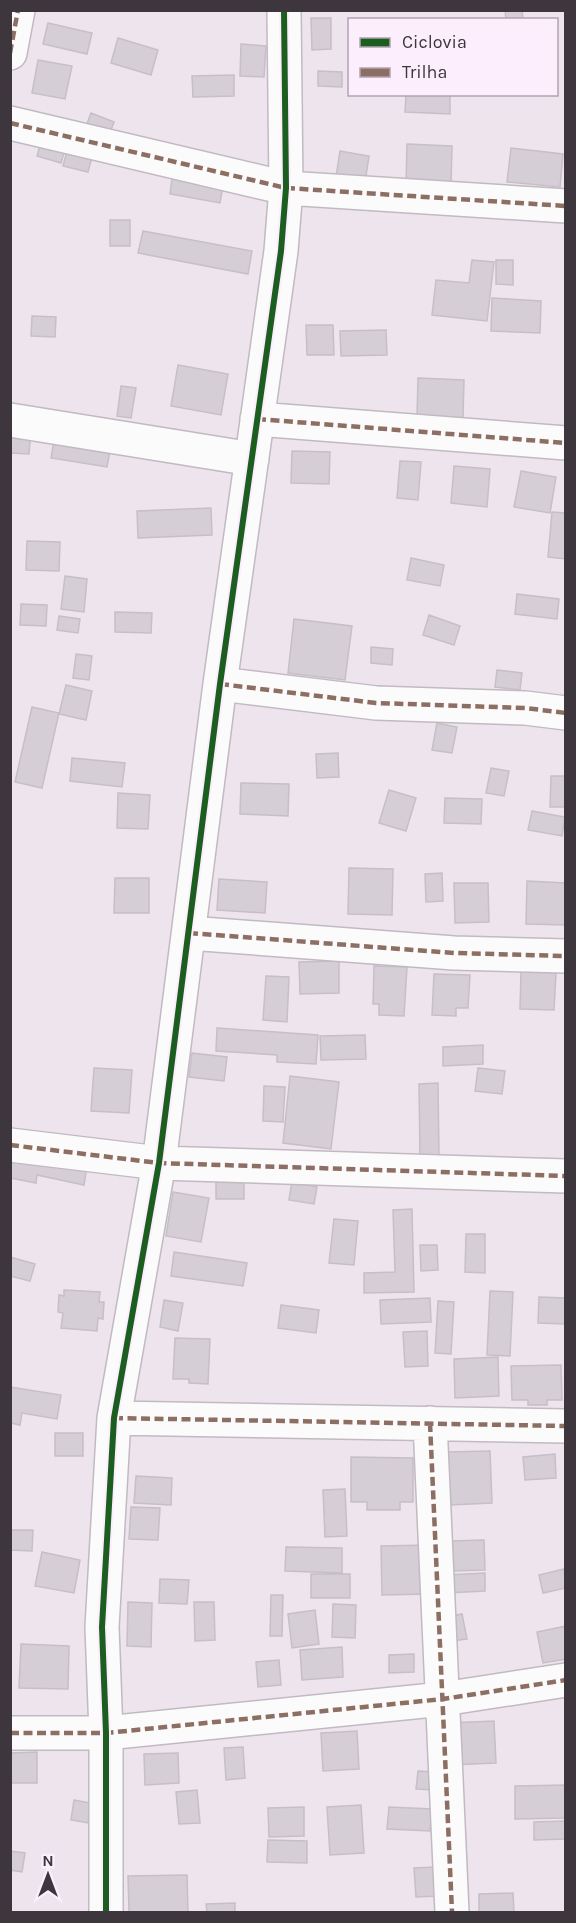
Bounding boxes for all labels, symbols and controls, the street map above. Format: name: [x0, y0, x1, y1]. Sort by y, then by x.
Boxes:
legend: [348, 18, 558, 96]
text: Ciclovia: [402, 31, 467, 53]
text: Trilha: [402, 61, 447, 83]
north arrow: [18, 1845, 78, 1905]
text: N: [42, 1851, 54, 1870]

